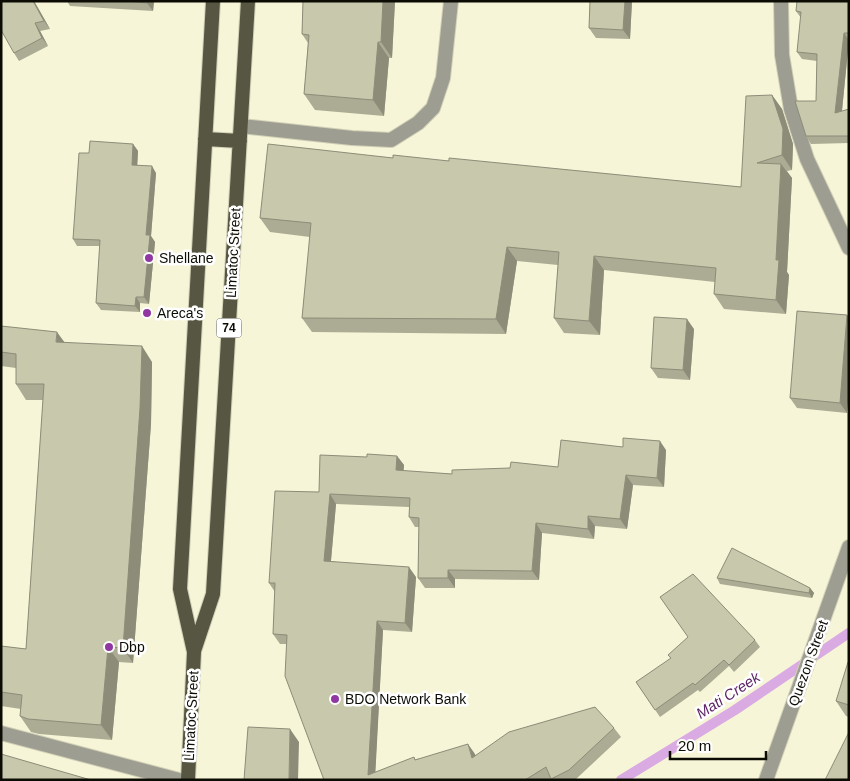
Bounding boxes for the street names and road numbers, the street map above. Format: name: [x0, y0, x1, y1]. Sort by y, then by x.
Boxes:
street label: Limatoc Street: [223, 207, 243, 298]
road number: 74: [216, 318, 242, 338]
street label: Quezon Street: [785, 618, 831, 708]
street label: Limatoc Street: [181, 670, 201, 761]

